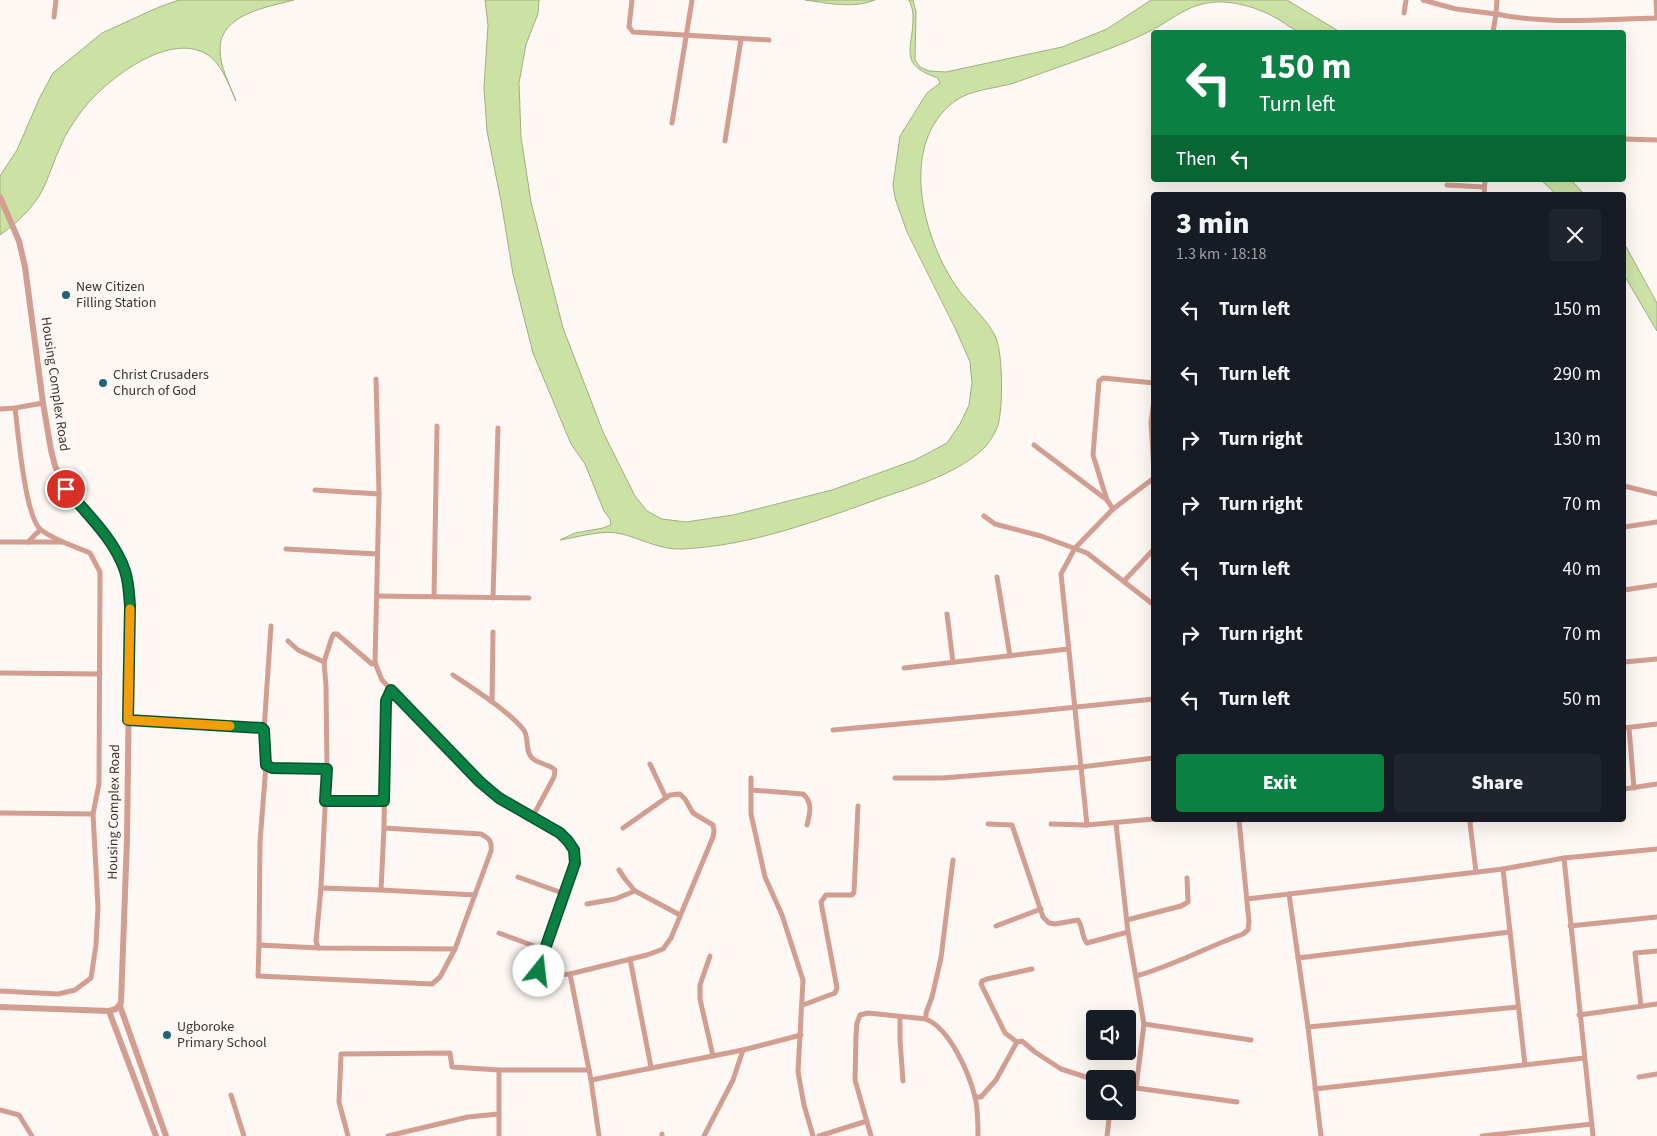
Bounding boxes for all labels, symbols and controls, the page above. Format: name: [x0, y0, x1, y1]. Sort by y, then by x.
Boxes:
text: 150 m: [1259, 42, 1351, 92]
icon: left: [1176, 50, 1241, 115]
text: Turn left: [1259, 88, 1335, 120]
icon: left: [1226, 145, 1254, 173]
text: Then: [1176, 146, 1216, 173]
text: 3 min: [1176, 202, 1250, 245]
button: close: [1549, 209, 1601, 261]
text: 1.3 km · 18:18: [1176, 243, 1266, 265]
place label: New Citizen Filling Station: [76, 277, 156, 313]
marker: New Citizen Filling Station: [60, 289, 72, 301]
icon: left: [1176, 296, 1204, 324]
text: Turn left: [1219, 296, 1290, 323]
text: 150 m: [1553, 296, 1601, 323]
street label: Housing Complex Road: [36, 315, 74, 453]
icon: left: [1176, 361, 1204, 389]
text: Turn left: [1219, 361, 1290, 388]
text: 290 m: [1553, 361, 1601, 388]
place label: Christ Crusaders Church of God: [113, 365, 209, 401]
marker: Christ Crusaders Church of God: [97, 377, 109, 389]
icon: right: [1176, 426, 1204, 454]
text: Turn right: [1219, 426, 1303, 453]
text: 130 m: [1553, 426, 1601, 453]
pin: [45, 468, 87, 510]
icon: arrive: [52, 475, 80, 503]
icon: right: [1176, 491, 1204, 519]
text: Turn right: [1219, 491, 1303, 518]
text: 70 m: [1563, 491, 1601, 518]
icon: left: [1176, 556, 1204, 584]
text: Turn left: [1219, 556, 1290, 583]
text: 40 m: [1563, 556, 1601, 583]
icon: right: [1176, 621, 1204, 649]
text: Turn right: [1219, 621, 1303, 648]
text: 70 m: [1563, 621, 1601, 648]
icon: left: [1176, 686, 1204, 714]
text: Turn left: [1219, 686, 1290, 713]
text: 50 m: [1563, 686, 1601, 713]
street label: Housing Complex Road: [103, 744, 125, 880]
button: Exit: [1176, 754, 1384, 812]
button: Share: [1394, 754, 1601, 812]
position arrow: [512, 944, 564, 996]
map controls: [1086, 1010, 1136, 1120]
button: sound: [1086, 1010, 1136, 1060]
place label: Ugboroke Primary School: [177, 1017, 267, 1053]
marker: Ugboroke Primary School: [161, 1029, 173, 1041]
button: search: [1086, 1070, 1136, 1120]

